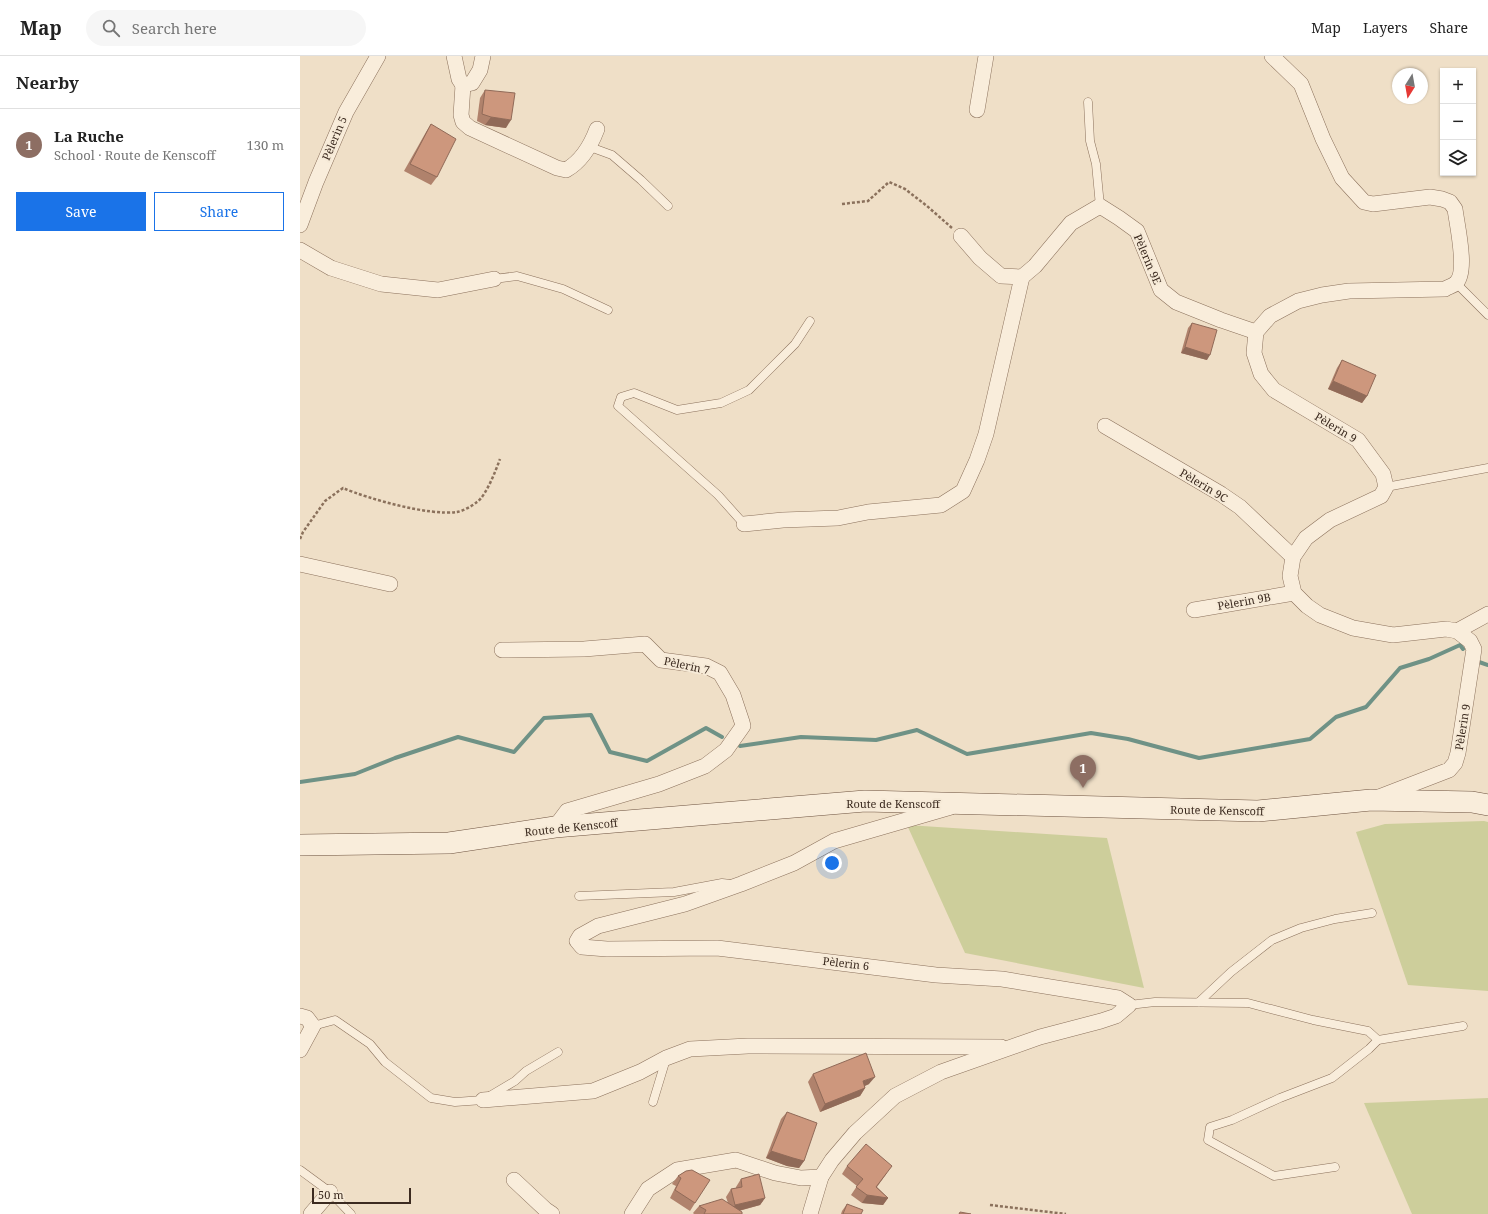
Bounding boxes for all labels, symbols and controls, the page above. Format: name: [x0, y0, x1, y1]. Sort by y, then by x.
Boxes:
search box: [86, 10, 366, 46]
text: Map: [20, 15, 62, 41]
icon: search: [100, 17, 122, 39]
text: Search here: [132, 18, 217, 38]
text: Map: [1311, 18, 1341, 37]
text: Layers: [1363, 18, 1408, 37]
text: Share: [1430, 18, 1468, 37]
north arrow: [1392, 68, 1428, 104]
map controls: [1440, 68, 1476, 176]
button: +: [1440, 68, 1476, 104]
text: Nearby: [16, 71, 79, 94]
button: −: [1440, 104, 1476, 140]
street label: Pèlerin 5: [318, 114, 350, 162]
text: La Ruche: [54, 126, 124, 146]
text: 1: [25, 136, 33, 154]
text: 130 m: [247, 136, 284, 154]
button: layers: [1440, 140, 1476, 176]
text: School · Route de Kenscoff: [54, 146, 215, 164]
button: Save: [16, 192, 146, 231]
button: Share: [154, 192, 284, 231]
street label: Pèlerin 9E: [1131, 231, 1165, 287]
street label: Pèlerin 9: [1312, 409, 1360, 445]
street label: Pèlerin 9C: [1177, 465, 1231, 505]
street label: Pèlerin 9B: [1216, 589, 1272, 613]
street label: Pèlerin 7: [663, 653, 711, 677]
street label: Pèlerin 9: [1451, 703, 1473, 751]
pin: 1: [1070, 755, 1096, 788]
street label: Route de Kenscoff: [846, 796, 941, 811]
street label: Route de Kenscoff: [1170, 802, 1265, 818]
street label: Route de Kenscoff: [524, 815, 620, 839]
your location: [822, 853, 842, 873]
street label: Pèlerin 6: [822, 953, 870, 973]
scale bar: [312, 1186, 411, 1205]
text: 50 m: [318, 1187, 344, 1202]

